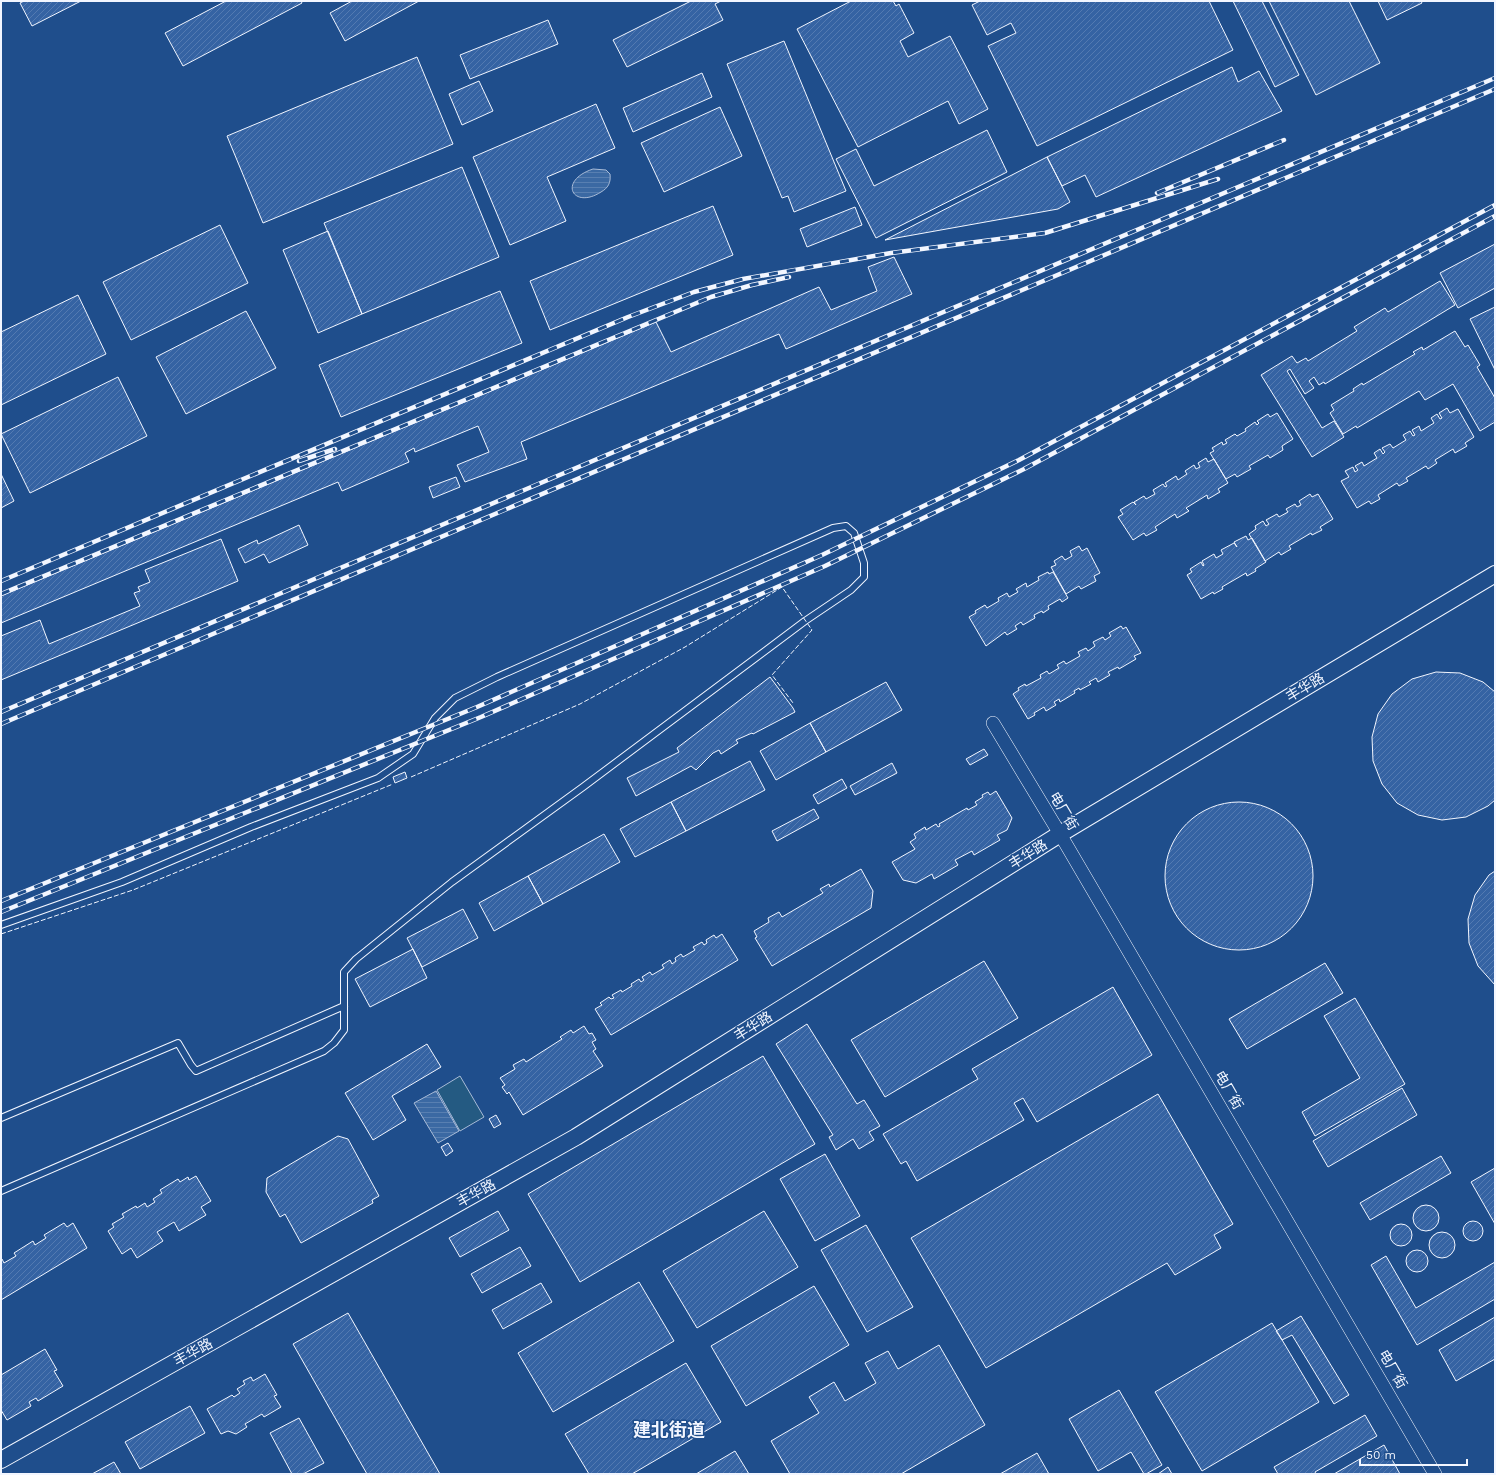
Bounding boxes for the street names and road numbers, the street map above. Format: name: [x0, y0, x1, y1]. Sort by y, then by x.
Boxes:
street label: 丰华路: [1283, 669, 1327, 705]
street label: 电厂街: [1046, 789, 1082, 833]
street label: 丰华路: [1006, 836, 1050, 872]
street label: 丰华路: [731, 1008, 775, 1044]
street label: 电厂街: [1212, 1068, 1246, 1112]
street label: 丰华路: [454, 1176, 498, 1210]
street label: 丰华路: [171, 1335, 215, 1369]
street label: 电厂街: [1376, 1347, 1410, 1391]

